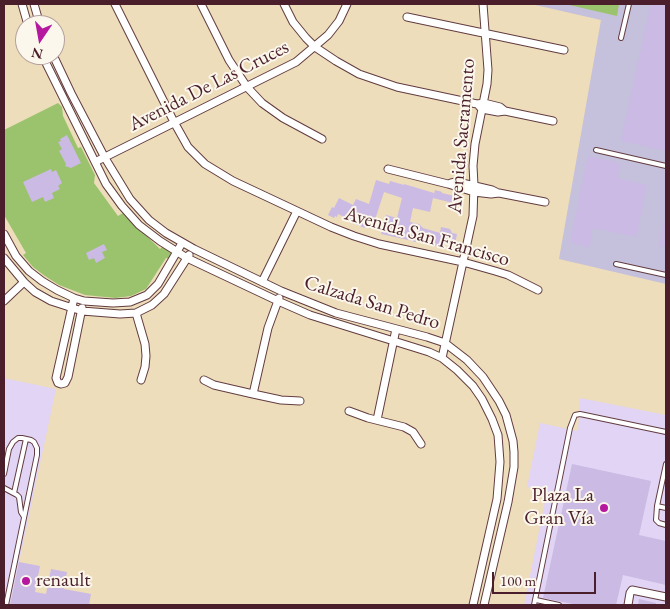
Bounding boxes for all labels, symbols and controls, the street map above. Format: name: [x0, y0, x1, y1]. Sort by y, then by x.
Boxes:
north arrow: [15, 15, 65, 65]
street label: Avenida De Las Cruces: [125, 35, 293, 137]
text: N: [30, 44, 45, 64]
street label: Avenida Sacramento: [443, 57, 481, 215]
street label: Avenida San Francisco: [342, 202, 512, 272]
street label: Calzada San Pedro: [301, 271, 443, 335]
place label: Plaza La Gran Vía: [524, 484, 594, 531]
marker: Plaza La Gran Vía: [598, 502, 610, 514]
scale bar: [495, 562, 599, 594]
place label: renault: [36, 569, 91, 593]
text: 100 m: [500, 571, 536, 590]
marker: renault: [20, 575, 32, 587]

